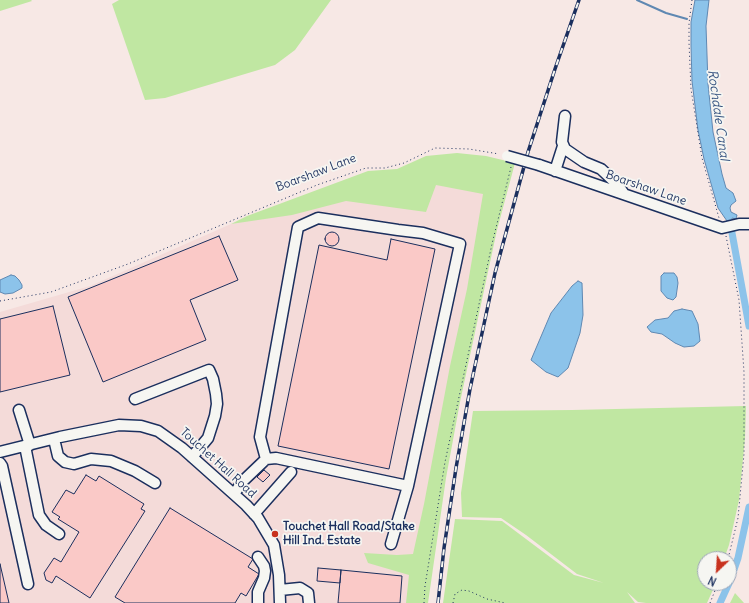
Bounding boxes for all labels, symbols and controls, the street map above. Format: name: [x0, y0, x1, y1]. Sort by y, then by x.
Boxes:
water label: Rochdale Canal: [704, 69, 732, 161]
street label: Boarshaw Lane: [274, 151, 358, 195]
street label: Boarshaw Lane: [604, 167, 688, 209]
street label: Touchet Hall Road: [177, 425, 259, 501]
place label: Touchet Hall Road/Stake Hill Ind. Estate: [283, 520, 415, 548]
marker: Touchet Hall Road/Stake Hill Ind. Estate: [270, 529, 280, 539]
north arrow: [697, 551, 737, 591]
text: N: [706, 573, 719, 589]

